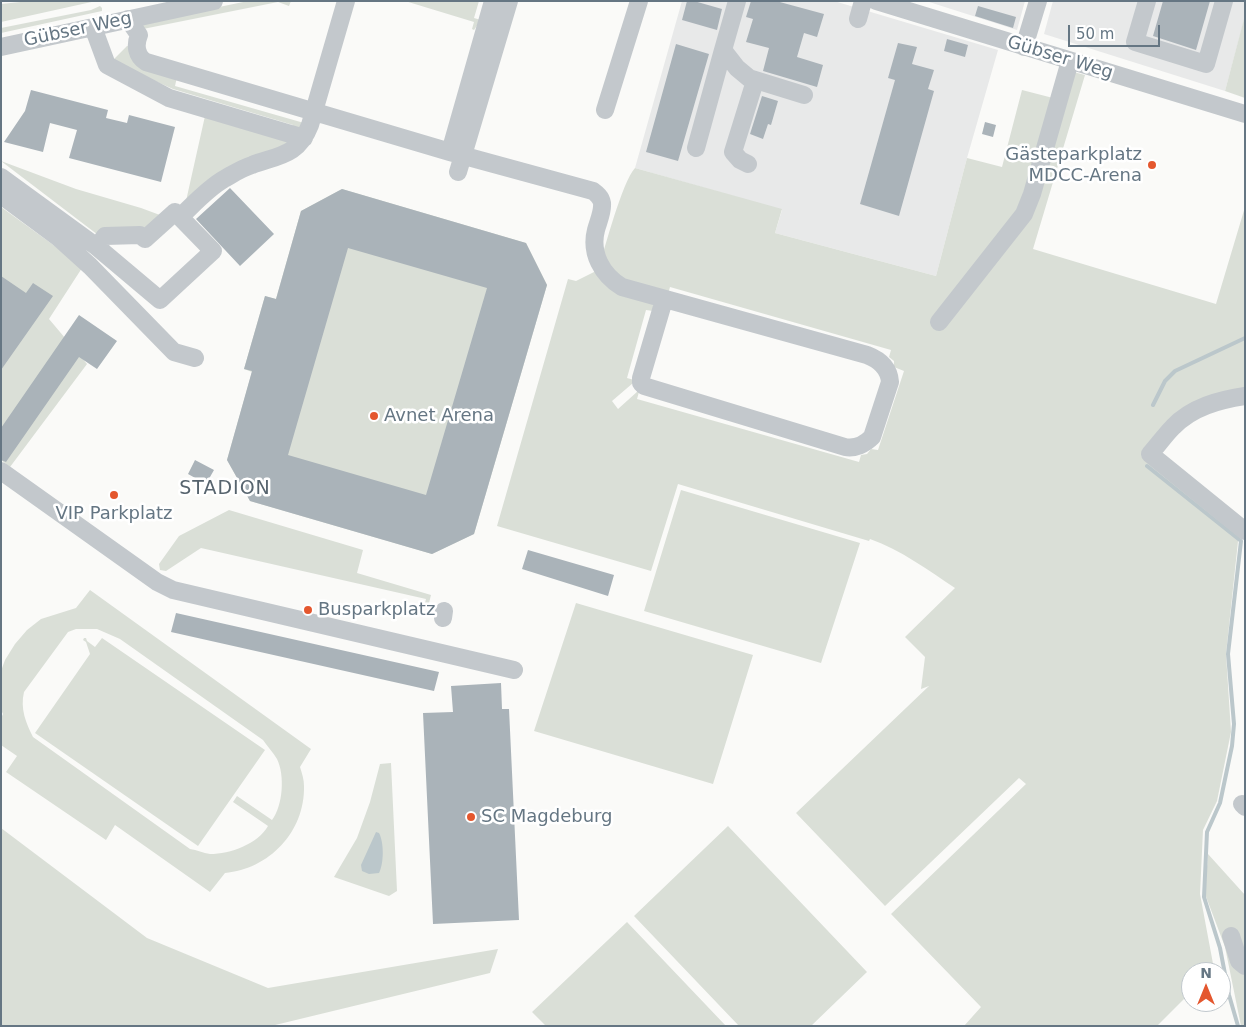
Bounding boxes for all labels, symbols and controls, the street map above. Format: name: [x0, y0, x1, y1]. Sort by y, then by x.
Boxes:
street label: Gübser Weg: [22, 8, 134, 52]
scale bar: [1071, 15, 1164, 47]
text: 50 m: [1076, 25, 1114, 43]
street label: Gübser Weg: [1004, 32, 1116, 84]
place label: Gästeparkplatz MDCC-Arena: [1005, 144, 1142, 186]
marker: Gästeparkplatz MDCC-Arena: [1146, 159, 1158, 171]
place label: Avnet Arena: [384, 405, 494, 427]
marker: Avnet Arena: [368, 410, 380, 422]
district label: STADION: [178, 478, 272, 500]
marker: VIP Parkplatz: [108, 489, 120, 501]
place label: VIP Parkplatz: [55, 503, 173, 525]
place label: Busparkplatz: [318, 599, 435, 621]
marker: Busparkplatz: [302, 604, 314, 616]
place label: SC Magdeburg: [481, 806, 613, 828]
marker: SC Magdeburg: [465, 811, 477, 823]
north arrow: [1181, 962, 1231, 1012]
text: N: [1200, 965, 1212, 981]

